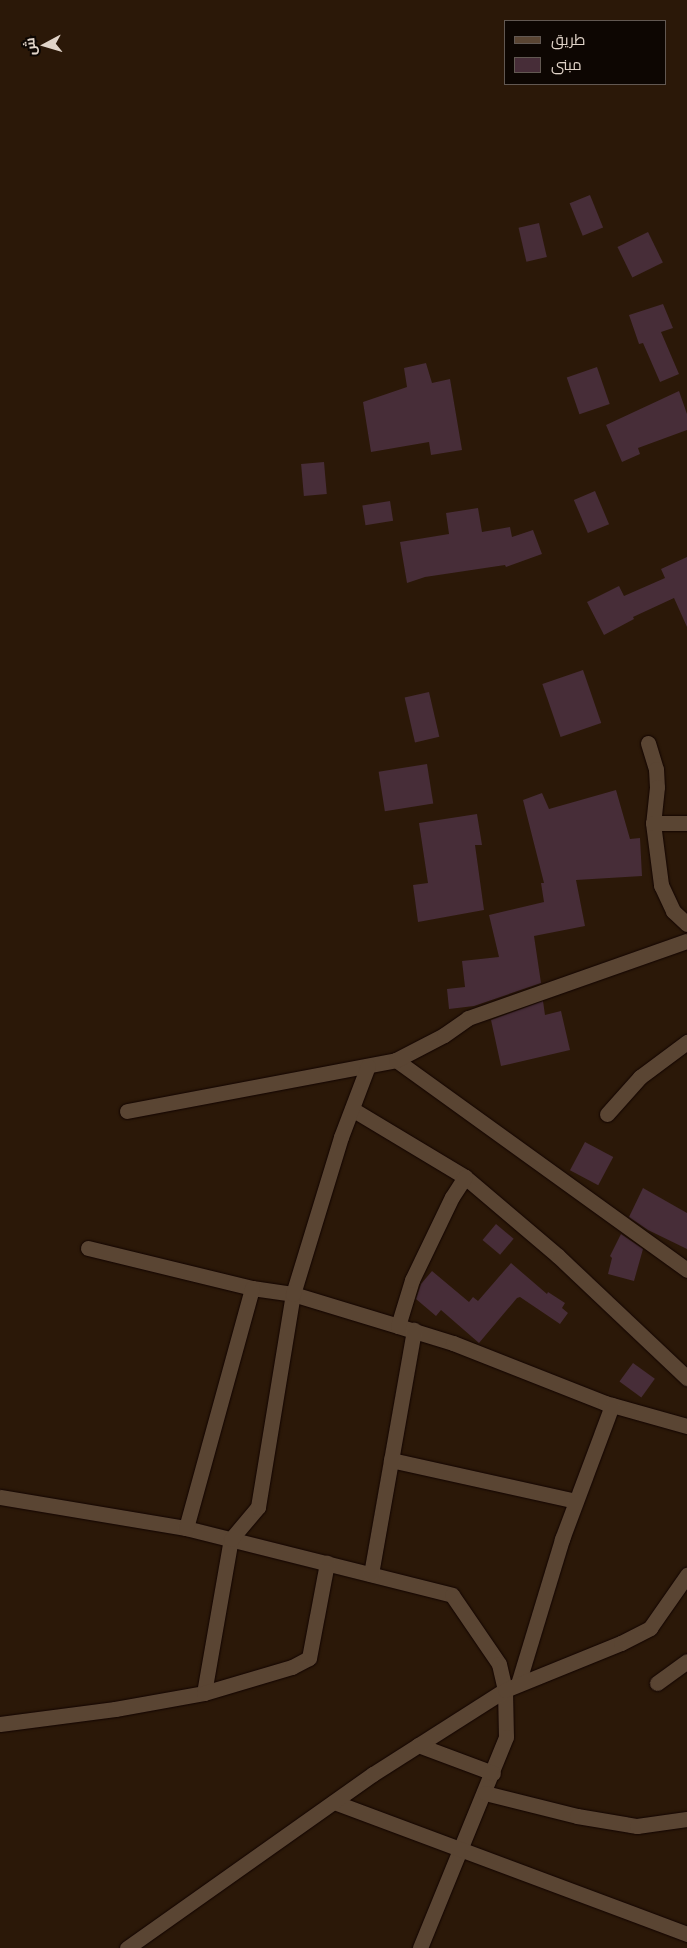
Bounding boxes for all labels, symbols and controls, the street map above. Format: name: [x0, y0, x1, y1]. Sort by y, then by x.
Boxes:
north arrow: [20, 20, 70, 70]
legend: [504, 20, 667, 85]
text: طريق: [551, 31, 585, 49]
text: ش: [21, 37, 39, 56]
text: مبنى: [551, 56, 582, 74]

